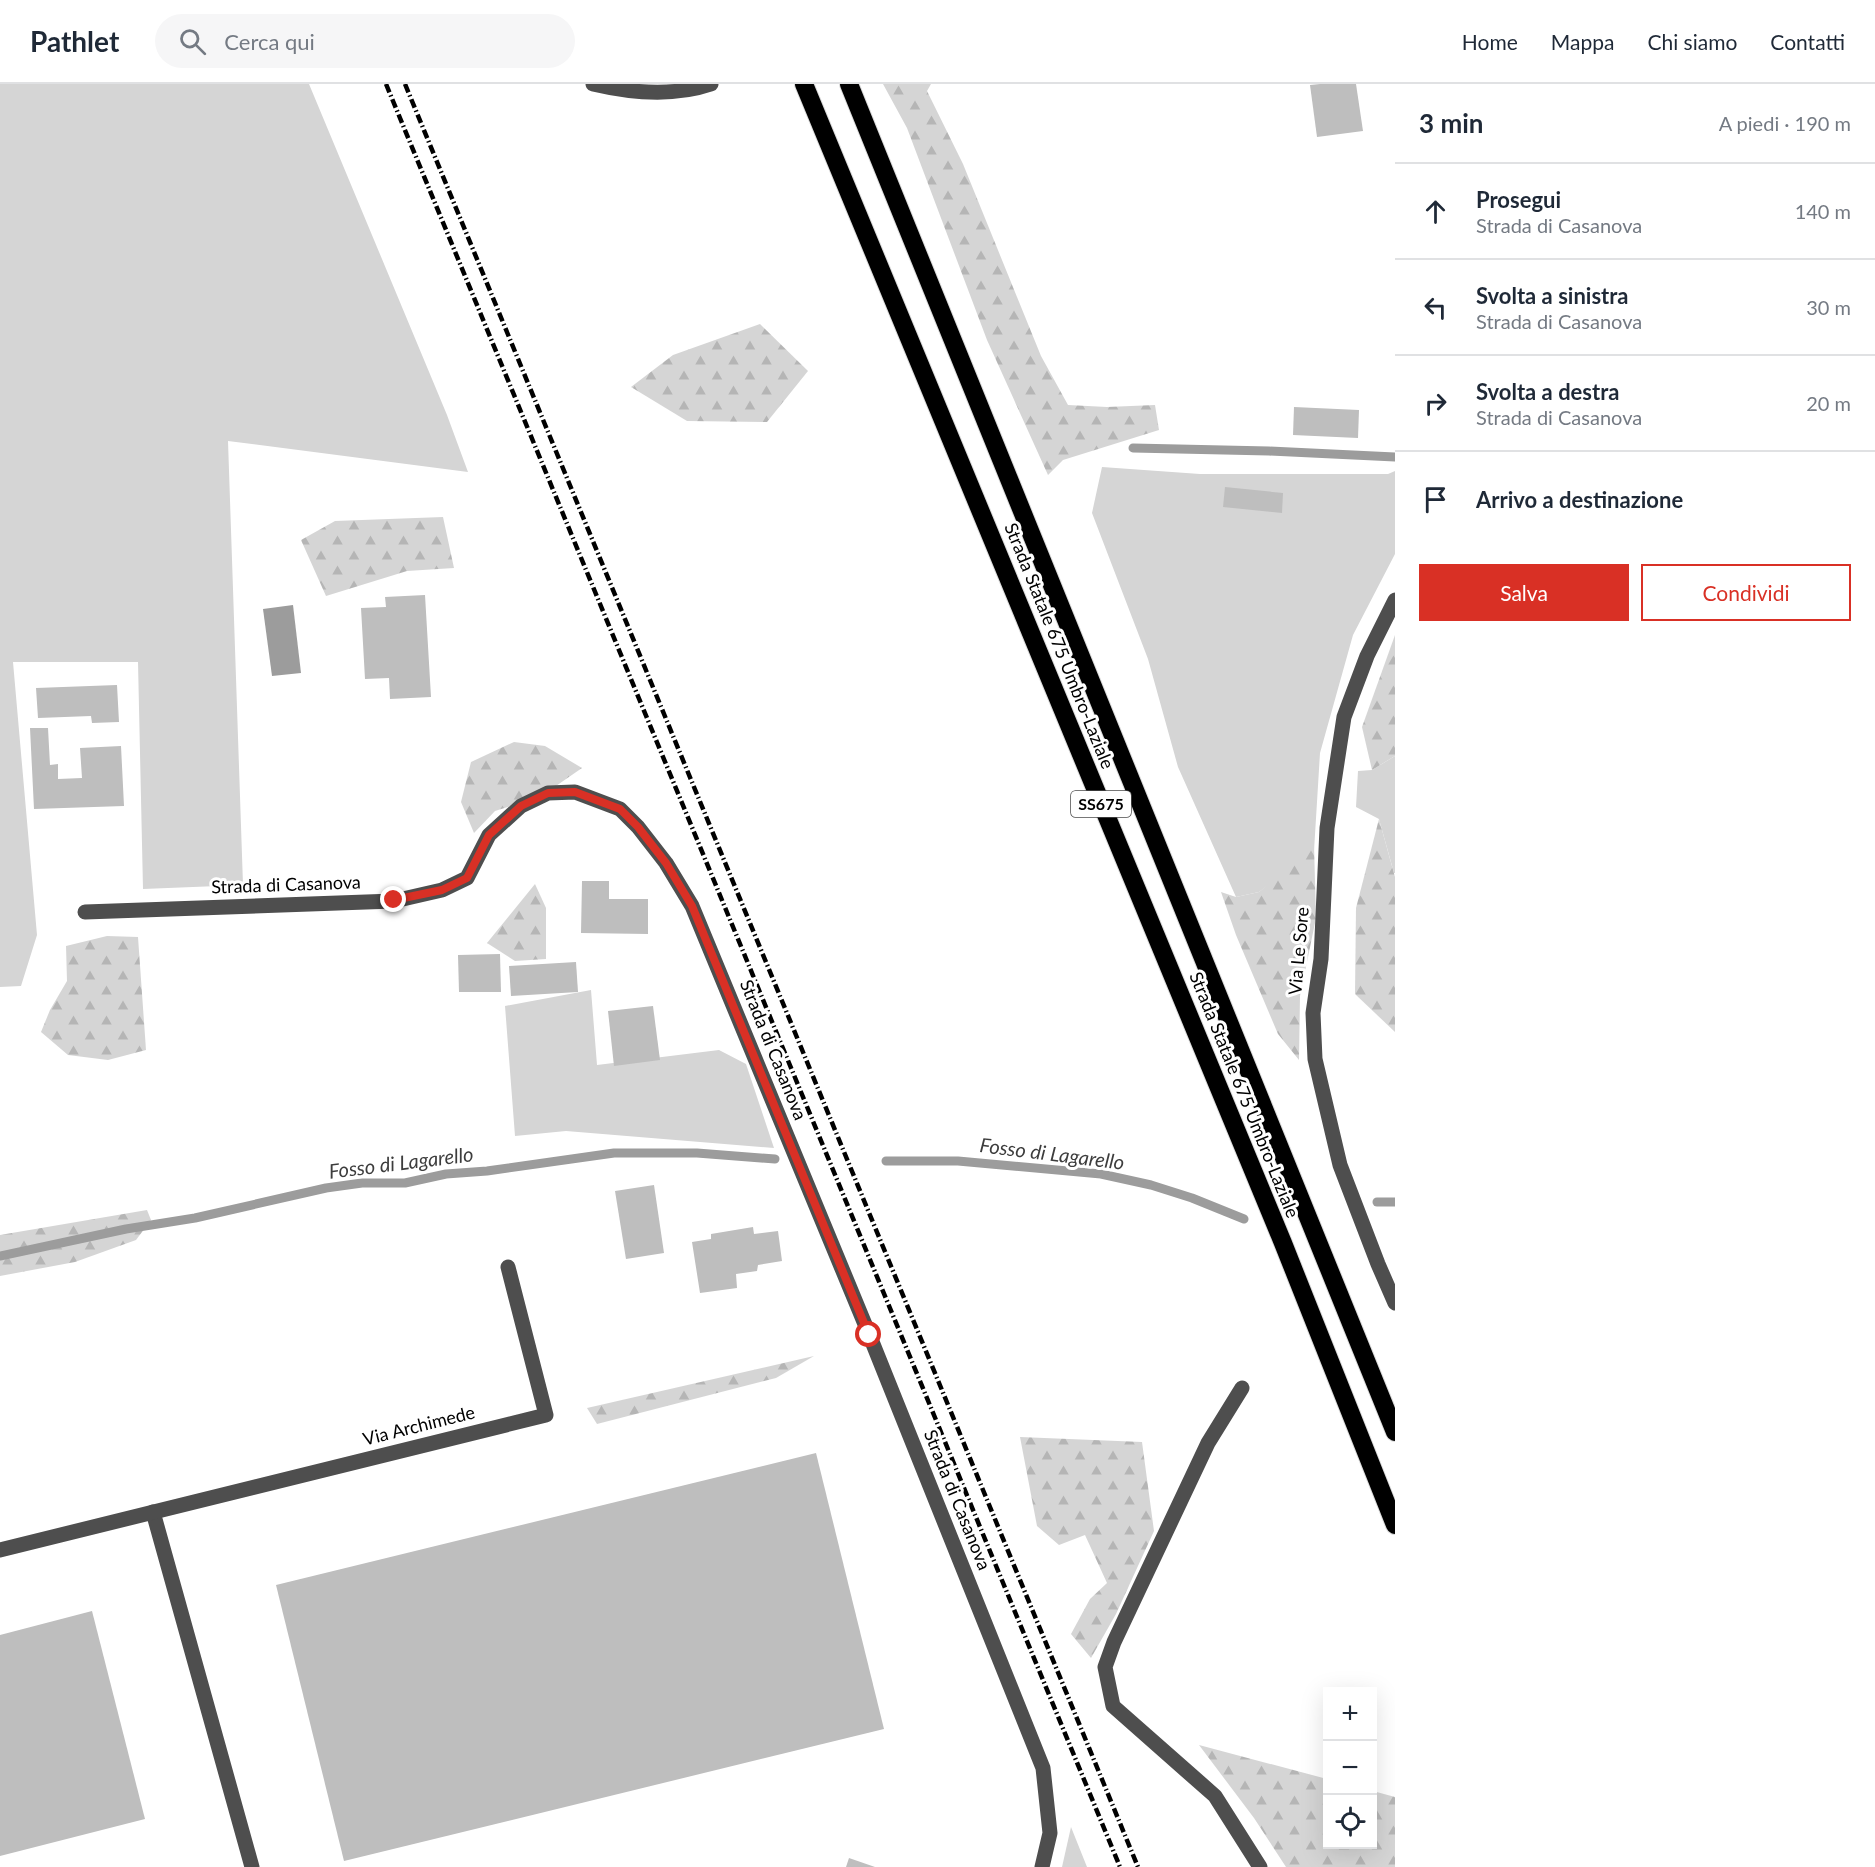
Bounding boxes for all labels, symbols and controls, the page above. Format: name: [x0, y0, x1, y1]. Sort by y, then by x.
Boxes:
search box: [155, 14, 575, 68]
text: Pathlet: [30, 24, 119, 58]
icon: search: [176, 25, 209, 58]
text: Cerca qui: [224, 28, 315, 55]
text: Home: [1462, 29, 1518, 54]
text: Mappa: [1551, 29, 1614, 54]
text: Chi siamo: [1647, 29, 1737, 54]
text: Contatti: [1770, 29, 1845, 54]
text: 3 min: [1419, 107, 1483, 139]
text: A piedi · 190 m: [1719, 111, 1851, 135]
text: Prosegui: [1476, 186, 1561, 213]
icon: ahead: [1419, 195, 1452, 228]
text: 140 m: [1795, 199, 1851, 223]
text: Strada di Casanova: [1476, 213, 1642, 237]
text: Svolta a sinistra: [1476, 282, 1628, 309]
icon: left: [1419, 291, 1452, 324]
text: 30 m: [1806, 295, 1851, 319]
text: Strada di Casanova: [1476, 309, 1642, 333]
text: Svolta a destra: [1476, 378, 1619, 405]
icon: right: [1419, 387, 1452, 420]
text: 20 m: [1806, 391, 1851, 415]
text: Strada di Casanova: [1476, 405, 1642, 429]
icon: arrive: [1419, 483, 1452, 516]
text: Arrivo a destinazione: [1476, 486, 1683, 513]
street label: Strada Statale 675 Umbro-Laziale: [1000, 519, 1119, 772]
button: Salva: [1419, 564, 1629, 621]
button: Condividi: [1641, 564, 1851, 621]
road number: SS675: [1071, 791, 1131, 817]
street label: Strada di Casanova: [211, 870, 361, 898]
route end: [380, 886, 406, 912]
street label: Via Le Sore: [1283, 906, 1313, 996]
street label: Strada Statale 675 Umbro-Laziale: [1185, 968, 1304, 1221]
street label: Strada di Casanova: [736, 976, 812, 1123]
water label: Fosso di Lagarello: [979, 1132, 1126, 1174]
water label: Fosso di Lagarello: [327, 1141, 474, 1183]
route start: [855, 1321, 881, 1347]
street label: Via Archimede: [360, 1400, 477, 1450]
street label: Strada di Casanova: [920, 1426, 996, 1573]
map controls: [1323, 1687, 1377, 1849]
button: +: [1323, 1687, 1377, 1741]
button: −: [1323, 1741, 1377, 1795]
button: locate: [1323, 1795, 1377, 1849]

